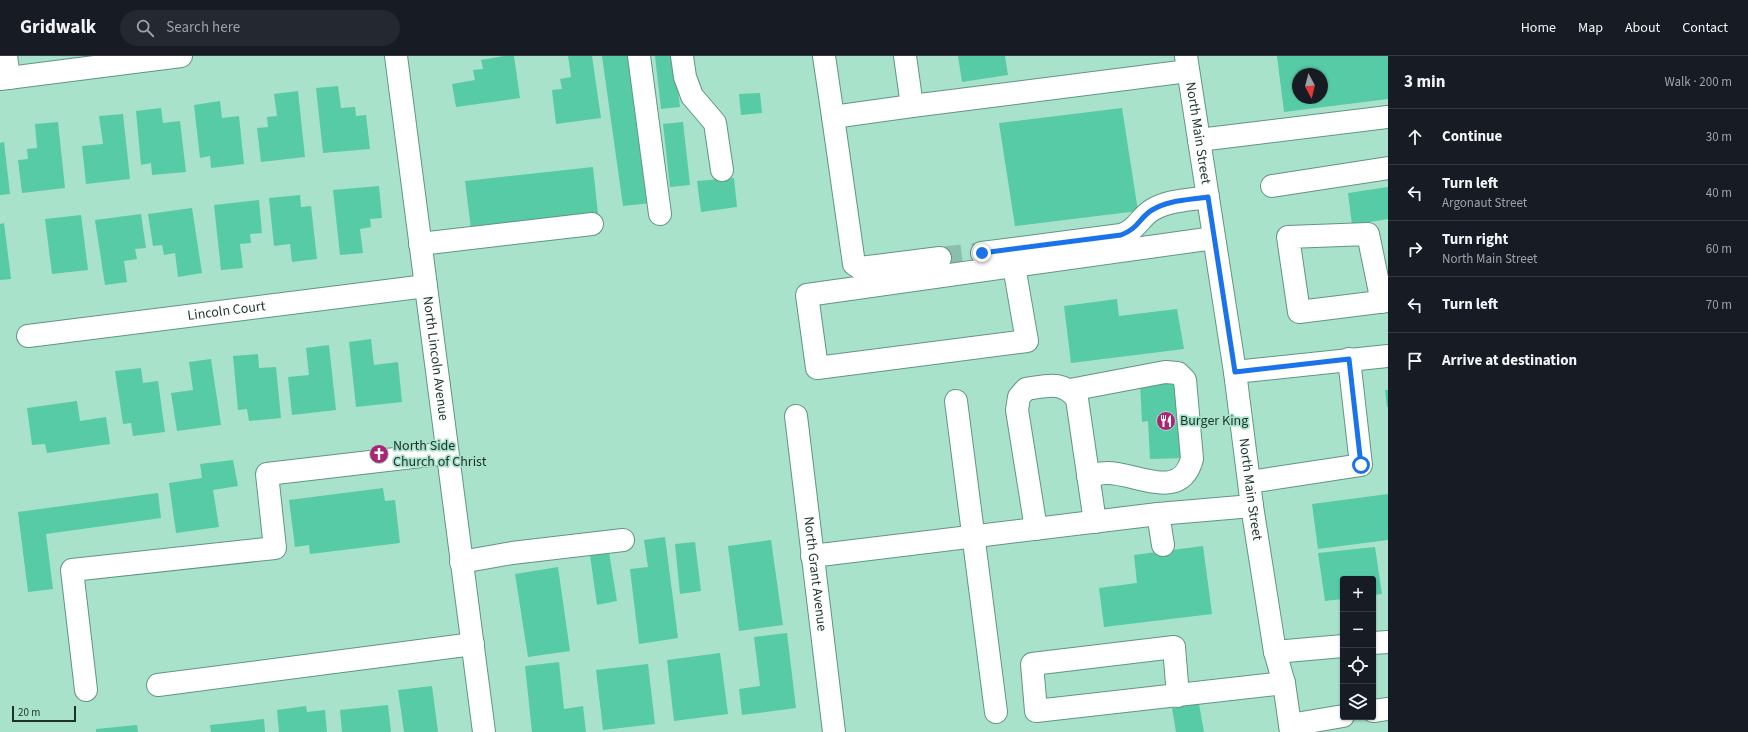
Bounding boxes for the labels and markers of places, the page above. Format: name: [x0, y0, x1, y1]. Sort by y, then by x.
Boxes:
restaurant icon: Burger King: [1155, 410, 1177, 432]
place label: Burger King: [1180, 411, 1248, 431]
place label: North Side Church of Christ: [393, 436, 487, 472]
church icon: North Side Church of Christ: [368, 443, 390, 465]

